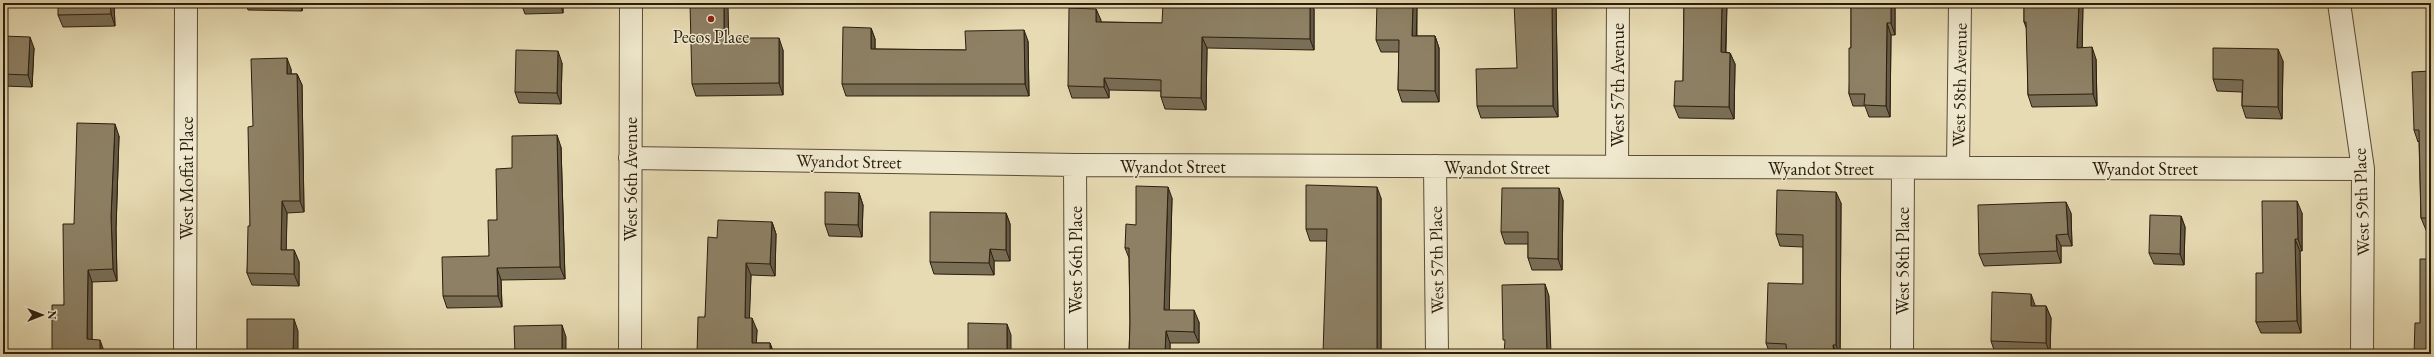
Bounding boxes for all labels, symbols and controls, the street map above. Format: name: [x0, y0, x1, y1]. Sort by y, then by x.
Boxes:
marker: Pecos Place: [706, 14, 716, 24]
street label: West 57th Avenue: [1606, 23, 1629, 147]
street label: West 58th Avenue: [1946, 23, 1972, 147]
place label: Pecos Place: [673, 25, 749, 48]
street label: West Moffat Place: [175, 116, 198, 240]
street label: West 56th Avenue: [619, 117, 642, 241]
street label: West 59th Place: [2348, 148, 2374, 256]
street label: Wyandot Street: [796, 149, 902, 173]
street label: Wyandot Street: [1120, 155, 1226, 178]
street label: Wyandot Street: [1444, 156, 1550, 179]
street label: Wyandot Street: [1768, 157, 1874, 180]
street label: Wyandot Street: [2092, 157, 2198, 180]
street label: West 56th Place: [1064, 206, 1087, 314]
street label: West 57th Place: [1424, 206, 1448, 314]
street label: West 58th Place: [1891, 207, 1914, 315]
north arrow: [22, 295, 62, 335]
text: N: [45, 311, 59, 320]

